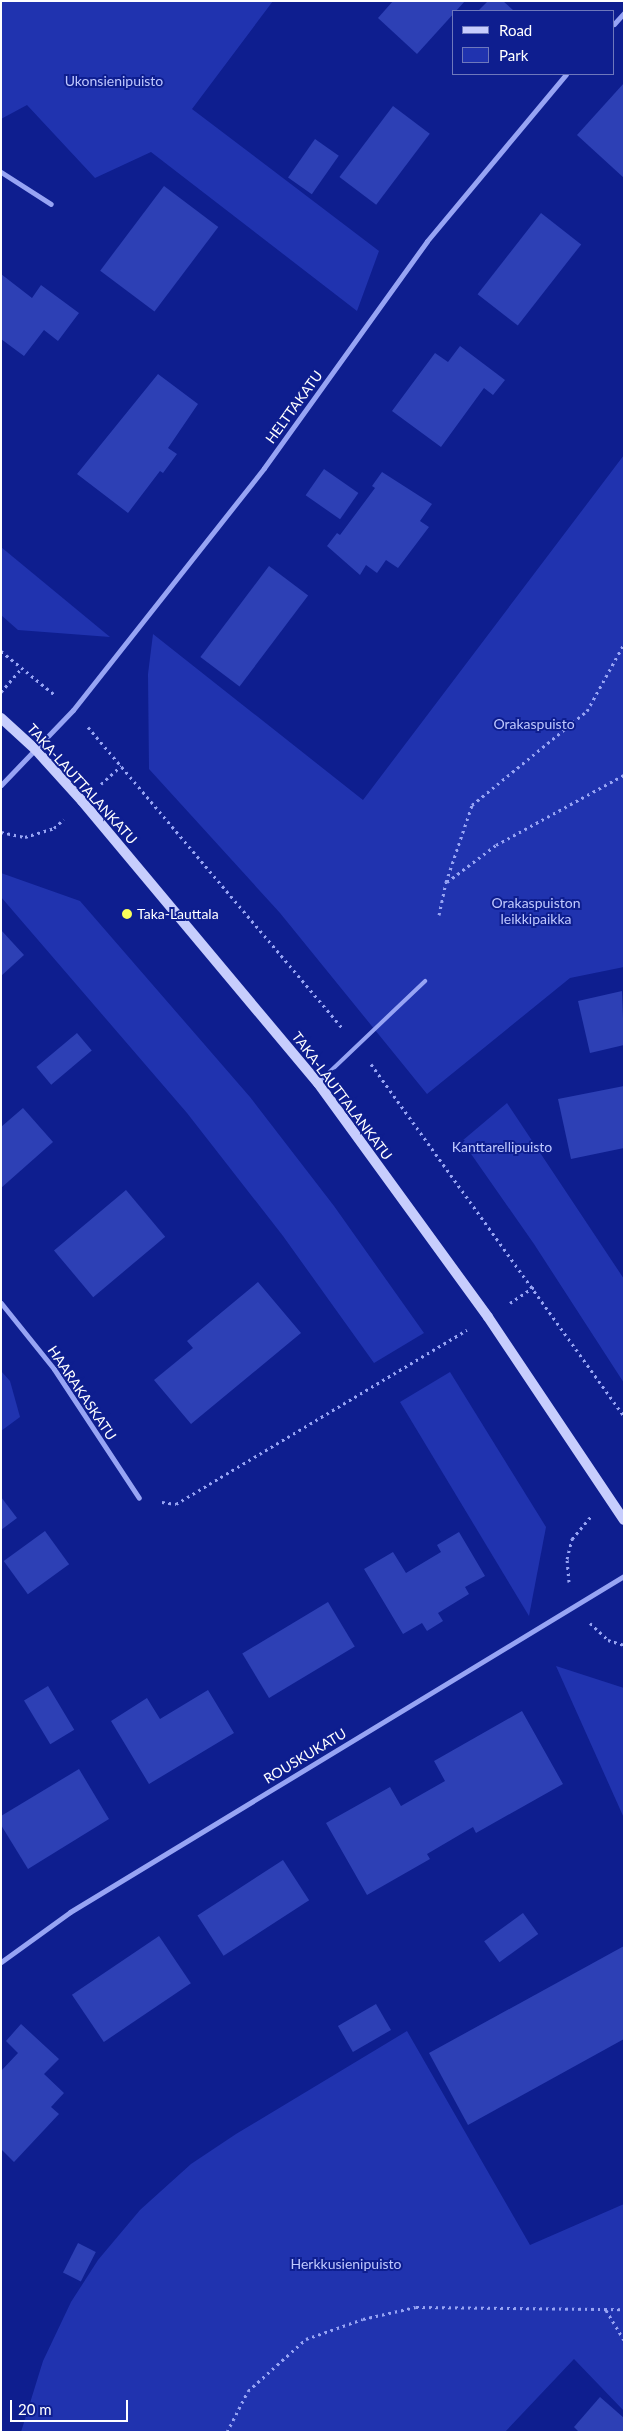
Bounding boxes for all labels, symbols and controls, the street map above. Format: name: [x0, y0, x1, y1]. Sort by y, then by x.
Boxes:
legend: [452, 10, 615, 75]
text: Road: [499, 21, 532, 39]
text: Park: [499, 46, 528, 64]
park label: Ukonsienipuisto: [65, 73, 163, 89]
street label: HELTTAKATU: [262, 367, 326, 447]
park label: Orakaspuisto: [493, 716, 575, 732]
street label: TAKA-LAUTTALANKATU: [24, 720, 140, 848]
park label: Orakaspuiston leikkipaikka: [492, 895, 580, 928]
place label: Taka-Lauttala: [137, 906, 219, 922]
marker: Taka-Lauttala: [121, 908, 133, 920]
street label: TAKA-LAUTTALANKATU: [288, 1029, 396, 1163]
park label: Kanttarellipuisto: [452, 1139, 552, 1155]
street label: HAARAKASKATU: [44, 1342, 120, 1444]
street label: ROUSKUKATU: [261, 1725, 349, 1787]
park label: Herkkusienipuisto: [291, 2256, 401, 2272]
scale bar: [12, 2390, 130, 2422]
text: 20 m: [18, 2400, 52, 2418]

